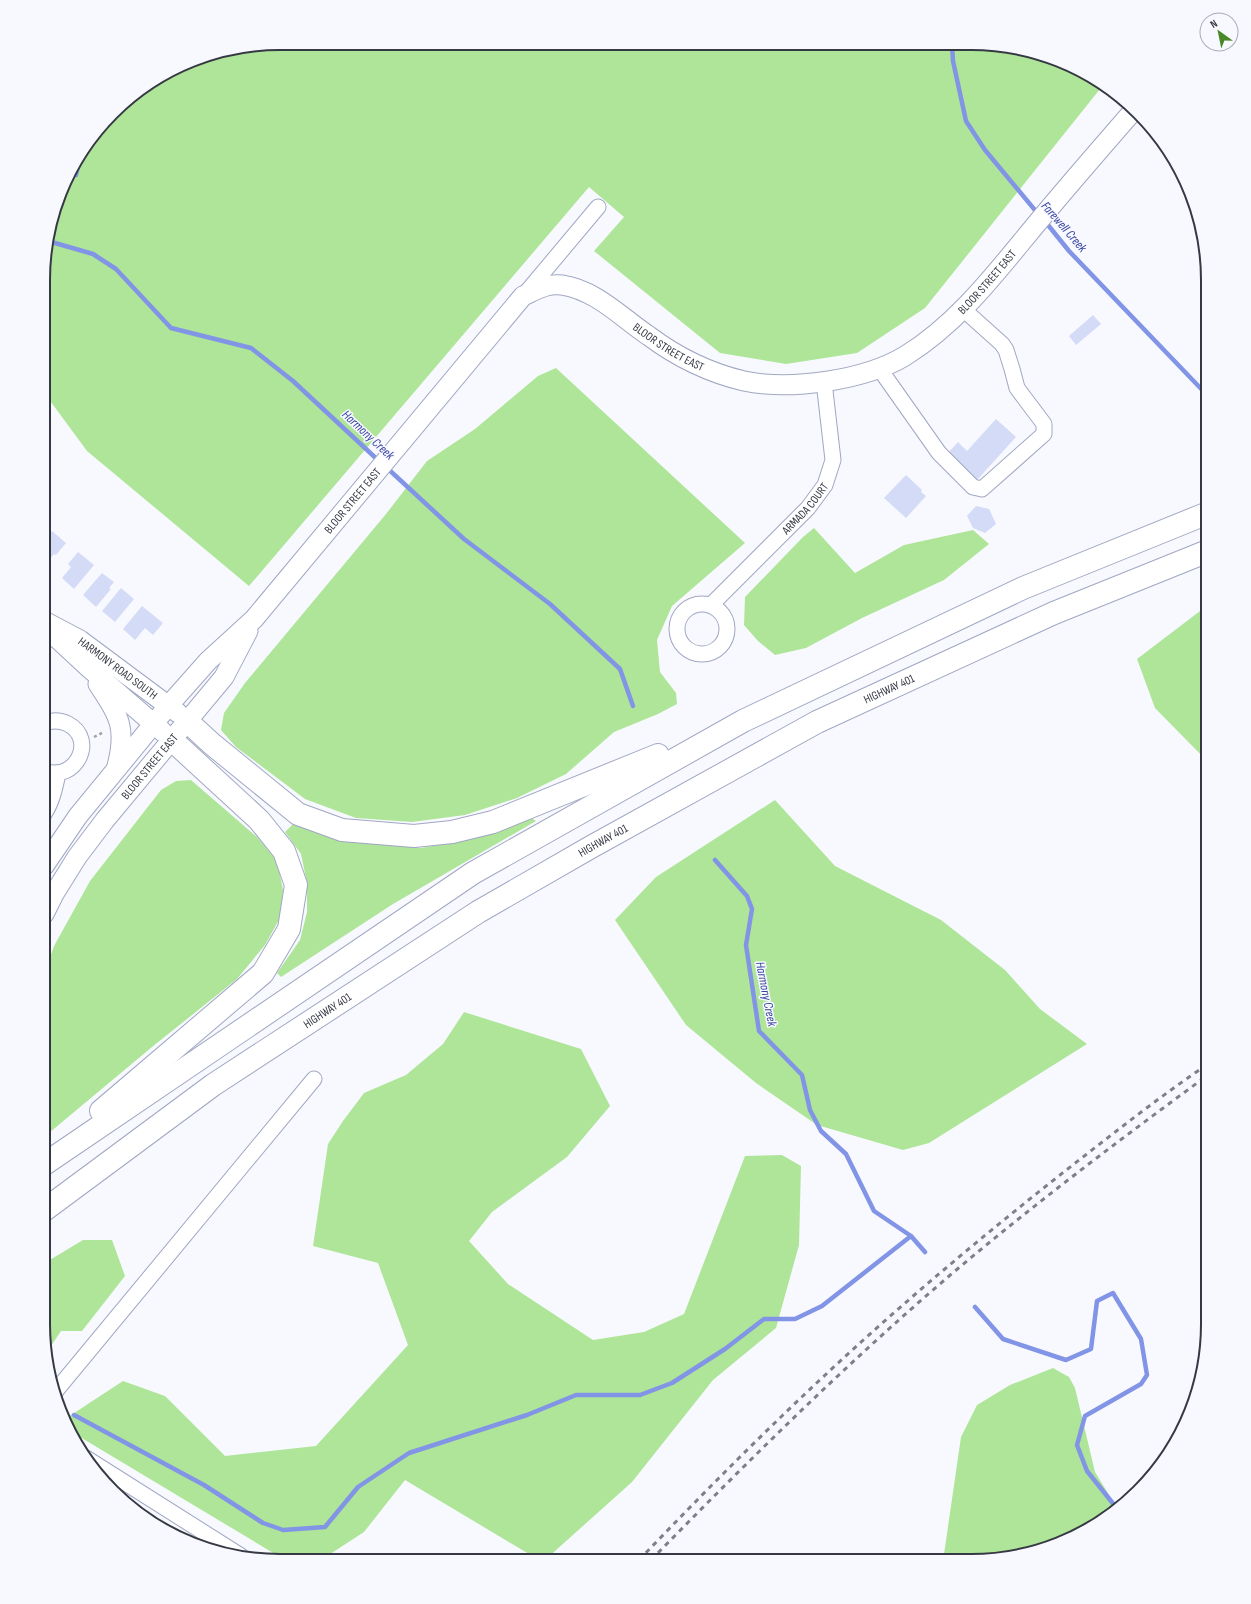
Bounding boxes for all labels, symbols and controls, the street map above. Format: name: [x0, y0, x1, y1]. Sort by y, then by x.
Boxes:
north arrow: [1199, 12, 1239, 52]
text: N: [1208, 17, 1220, 31]
water label: Farewell Creek: [1038, 198, 1091, 256]
street label: BLOOR STREET EAST: [955, 247, 1020, 317]
street label: BLOOR STREET EAST: [630, 320, 707, 374]
water label: Harmony Creek: [338, 407, 398, 464]
street label: BLOOR STREET EAST: [321, 465, 384, 537]
street label: ARMADA COURT: [778, 480, 832, 538]
street label: HARMONY ROAD SOUTH: [75, 634, 161, 703]
street label: HIGHWAY 401: [861, 670, 918, 707]
street label: BLOOR STREET EAST: [118, 730, 181, 802]
street label: HIGHWAY 401: [575, 820, 631, 860]
water label: Harmony Creek: [752, 960, 780, 1029]
street label: HIGHWAY 401: [300, 989, 355, 1032]

